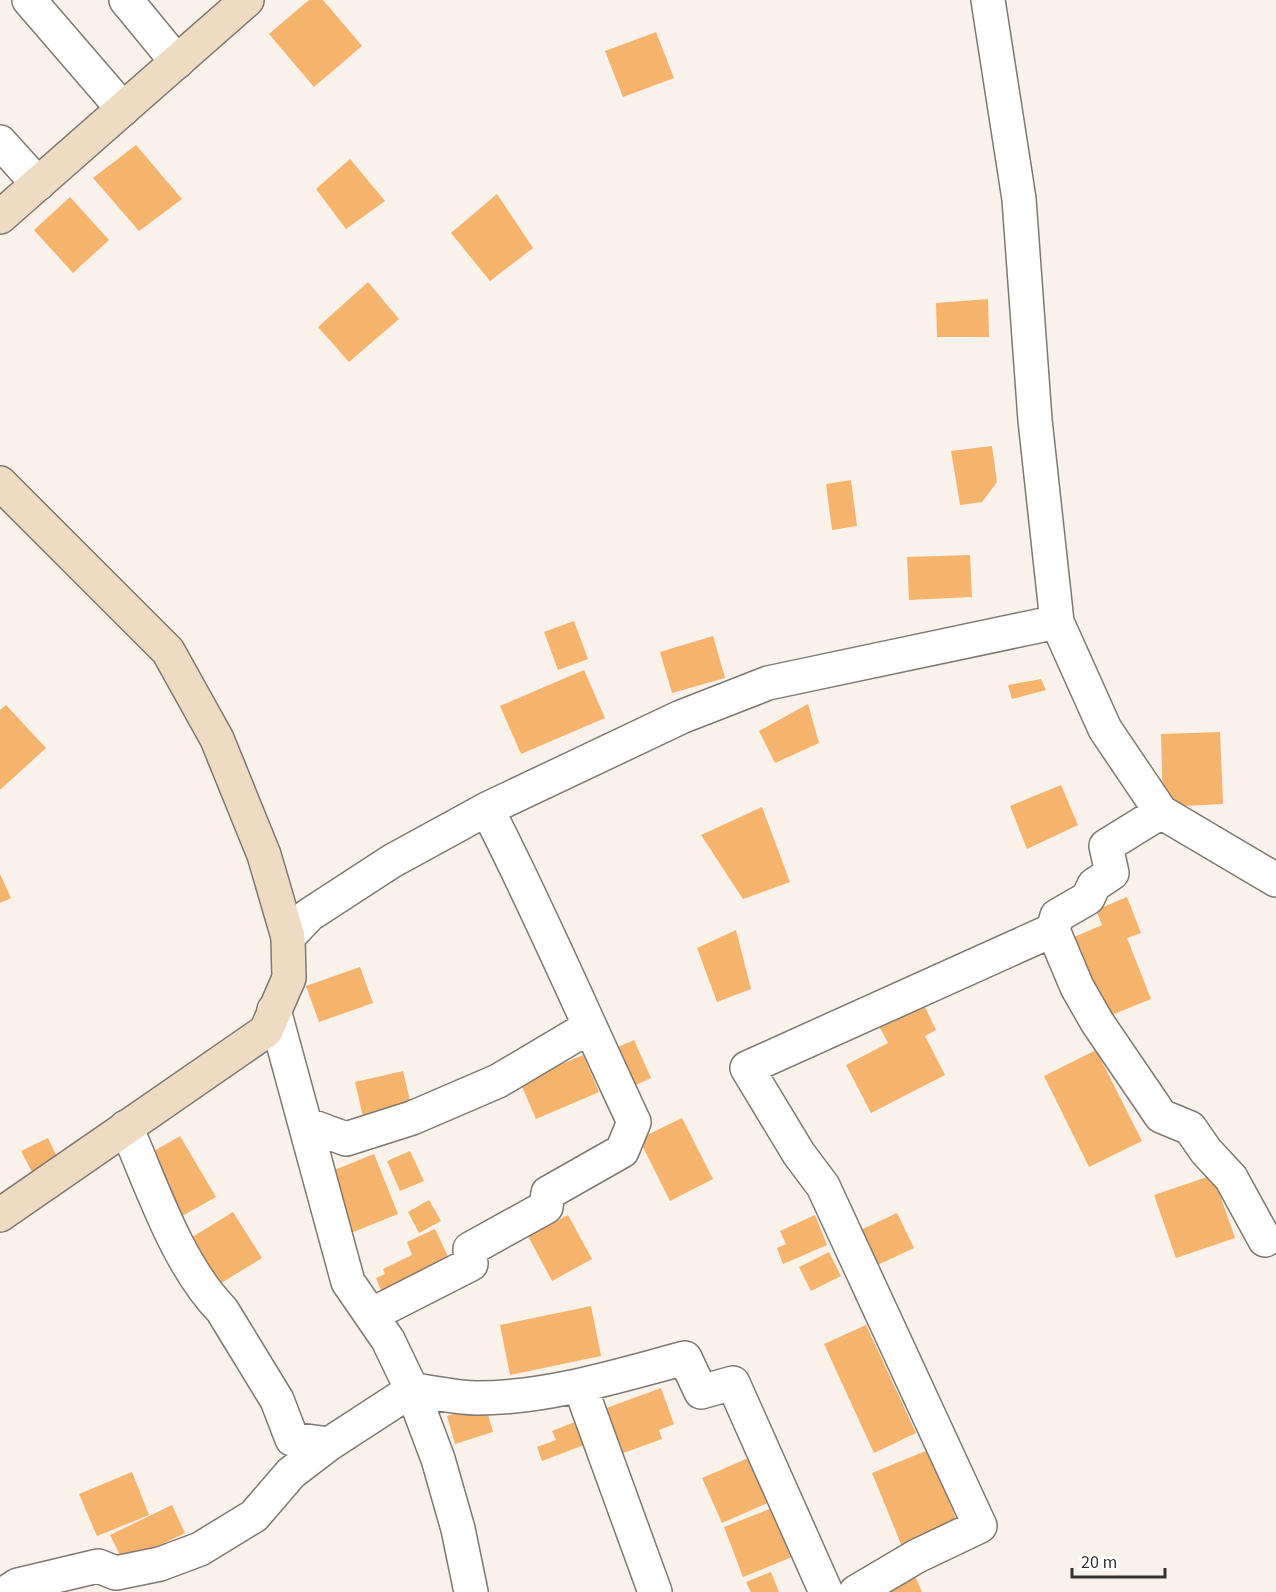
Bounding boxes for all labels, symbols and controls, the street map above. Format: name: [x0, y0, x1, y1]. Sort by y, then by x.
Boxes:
scale bar: [1072, 1541, 1165, 1579]
text: 20 m: [1081, 1550, 1117, 1575]

